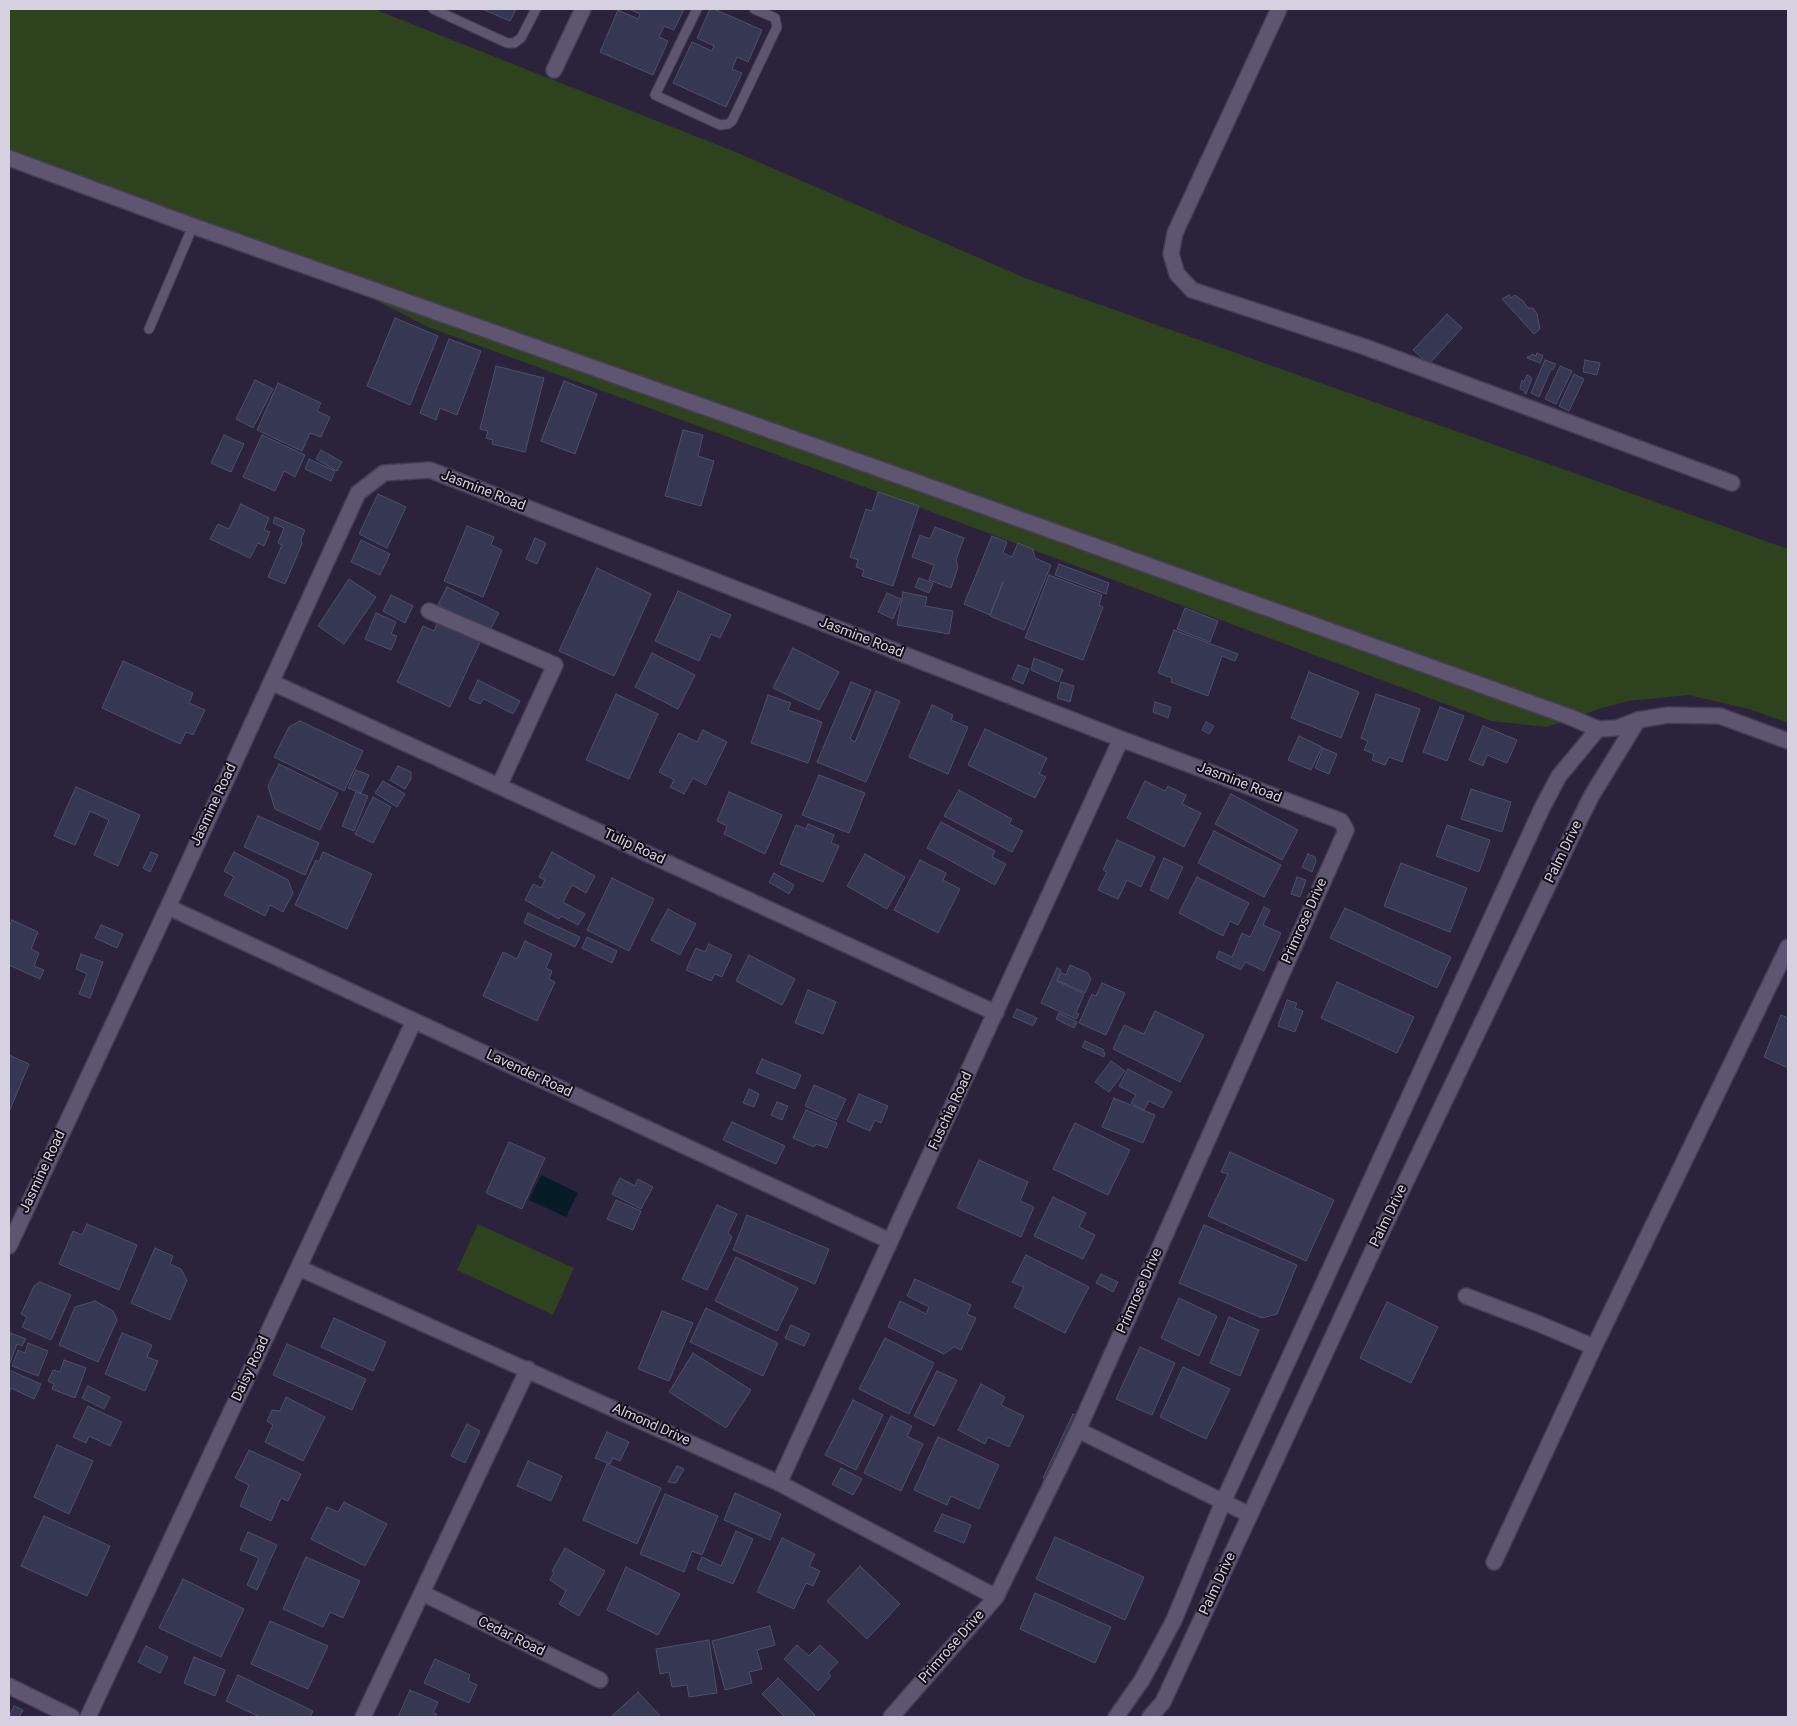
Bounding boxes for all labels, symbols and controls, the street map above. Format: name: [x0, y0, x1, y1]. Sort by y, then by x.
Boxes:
street label: Jasmine Road: [438, 467, 528, 515]
street label: Jasmine Road: [816, 614, 906, 662]
street label: Jasmine Road: [1194, 759, 1284, 807]
street label: Jasmine Road: [188, 761, 240, 849]
street label: Palm Drive: [1542, 818, 1586, 886]
street label: Tulip Road: [601, 826, 667, 868]
street label: Primrose Drive: [1279, 876, 1331, 966]
street label: Lavender Road: [484, 1047, 574, 1101]
street label: Fuschia Road: [926, 1069, 976, 1153]
street label: Jasmine Road: [17, 1128, 69, 1216]
street label: Palm Drive: [1367, 1182, 1411, 1250]
street label: Primrose Drive: [1114, 1246, 1166, 1336]
street label: Daisy Road: [229, 1334, 273, 1404]
street label: Almond Drive: [610, 1400, 692, 1450]
street label: Palm Drive: [1196, 1550, 1240, 1618]
street label: Primrose Drive: [916, 1607, 988, 1687]
street label: Cedar Road: [475, 1614, 547, 1660]

